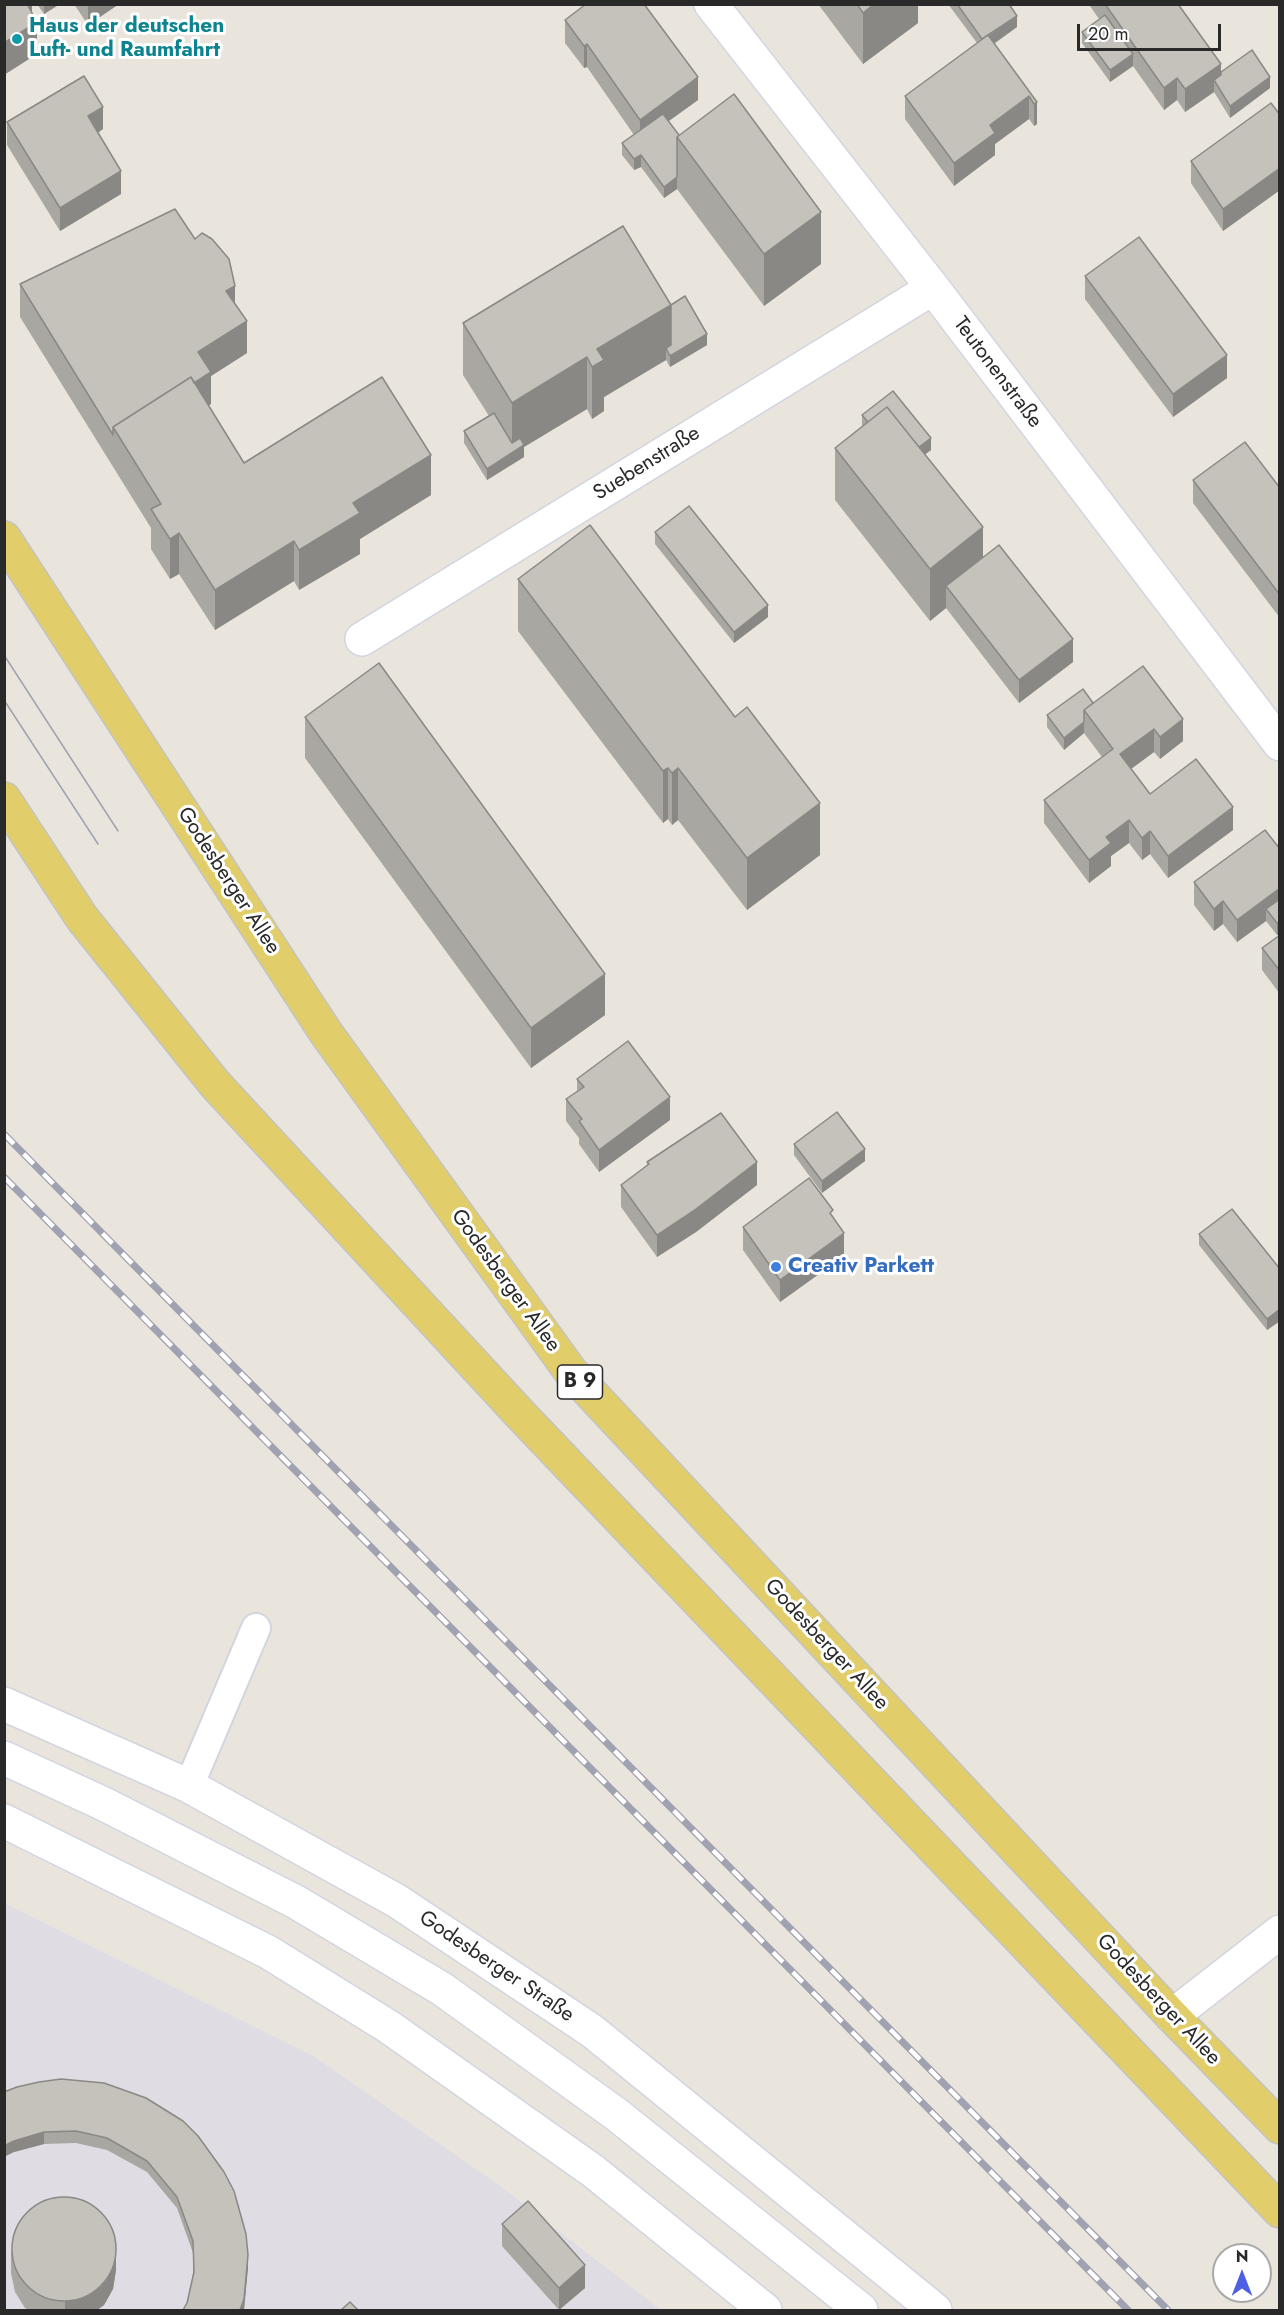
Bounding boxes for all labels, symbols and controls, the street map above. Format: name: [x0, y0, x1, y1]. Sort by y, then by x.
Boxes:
scale bar: [1080, 12, 1224, 50]
place label: Haus der deutschen Luft- und Raumfahrt: [29, 14, 224, 64]
text: 20 m: [1088, 21, 1128, 47]
marker: Haus der deutschen Luft- und Raumfahrt: [10, 32, 24, 46]
street label: Teutonenstraße: [947, 313, 1047, 433]
street label: Suebenstraße: [589, 421, 705, 507]
street label: Godesberger Allee: [171, 803, 285, 959]
street label: Godesberger Allee: [445, 1205, 565, 1357]
place label: Creativ Parkett: [788, 1254, 934, 1280]
marker: Creativ Parkett: [769, 1260, 783, 1274]
road number: B 9: [558, 1365, 602, 1399]
street label: Godesberger Allee: [759, 1574, 893, 1716]
street label: Godesberger Straße: [414, 1906, 578, 2028]
street label: Godesberger Allee: [1091, 1929, 1225, 2071]
north arrow: [1212, 2243, 1272, 2303]
text: N: [1236, 2245, 1248, 2268]

